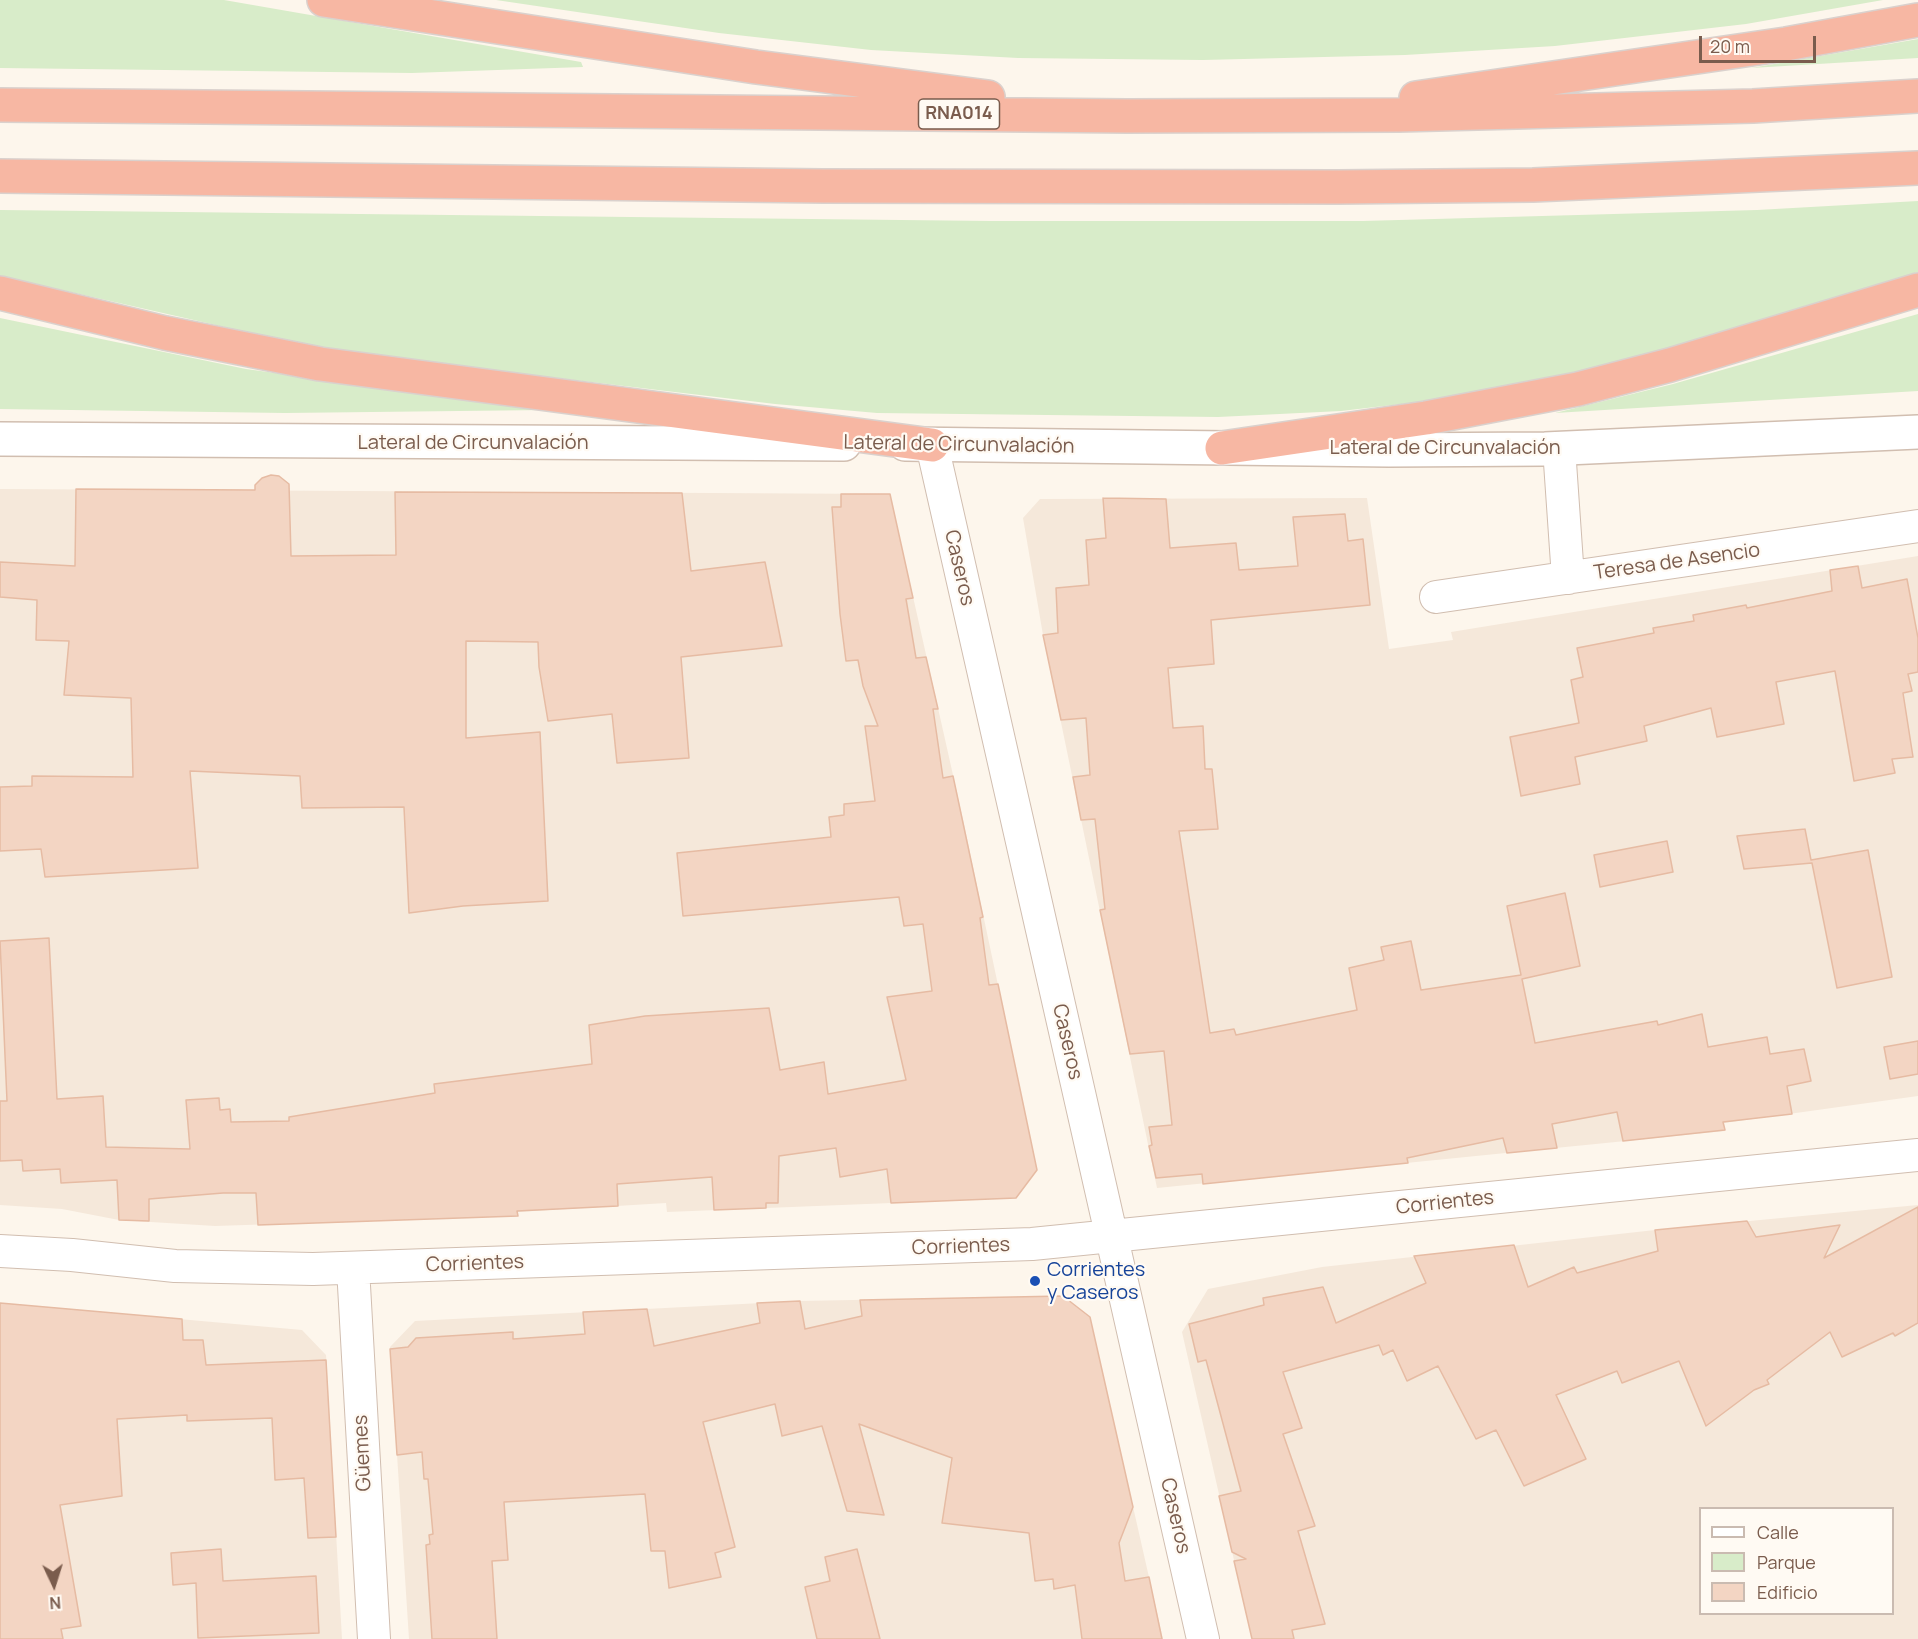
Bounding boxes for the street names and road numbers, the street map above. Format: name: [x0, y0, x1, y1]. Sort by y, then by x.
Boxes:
road number: RNA014: [918, 99, 1000, 129]
street label: Lateral de Circunvalación: [357, 431, 589, 455]
street label: Lateral de Circunvalación: [843, 431, 1075, 459]
street label: Lateral de Circunvalación: [1329, 436, 1561, 460]
street label: Caseros: [939, 528, 979, 608]
street label: Teresa de Asencio: [1592, 538, 1762, 586]
street label: Caseros: [1047, 1002, 1087, 1082]
street label: Corrientes: [1395, 1186, 1495, 1220]
street label: Corrientes: [911, 1233, 1011, 1261]
street label: Corrientes: [425, 1250, 525, 1278]
street label: Güemes: [349, 1414, 377, 1492]
street label: Caseros: [1155, 1476, 1195, 1556]

